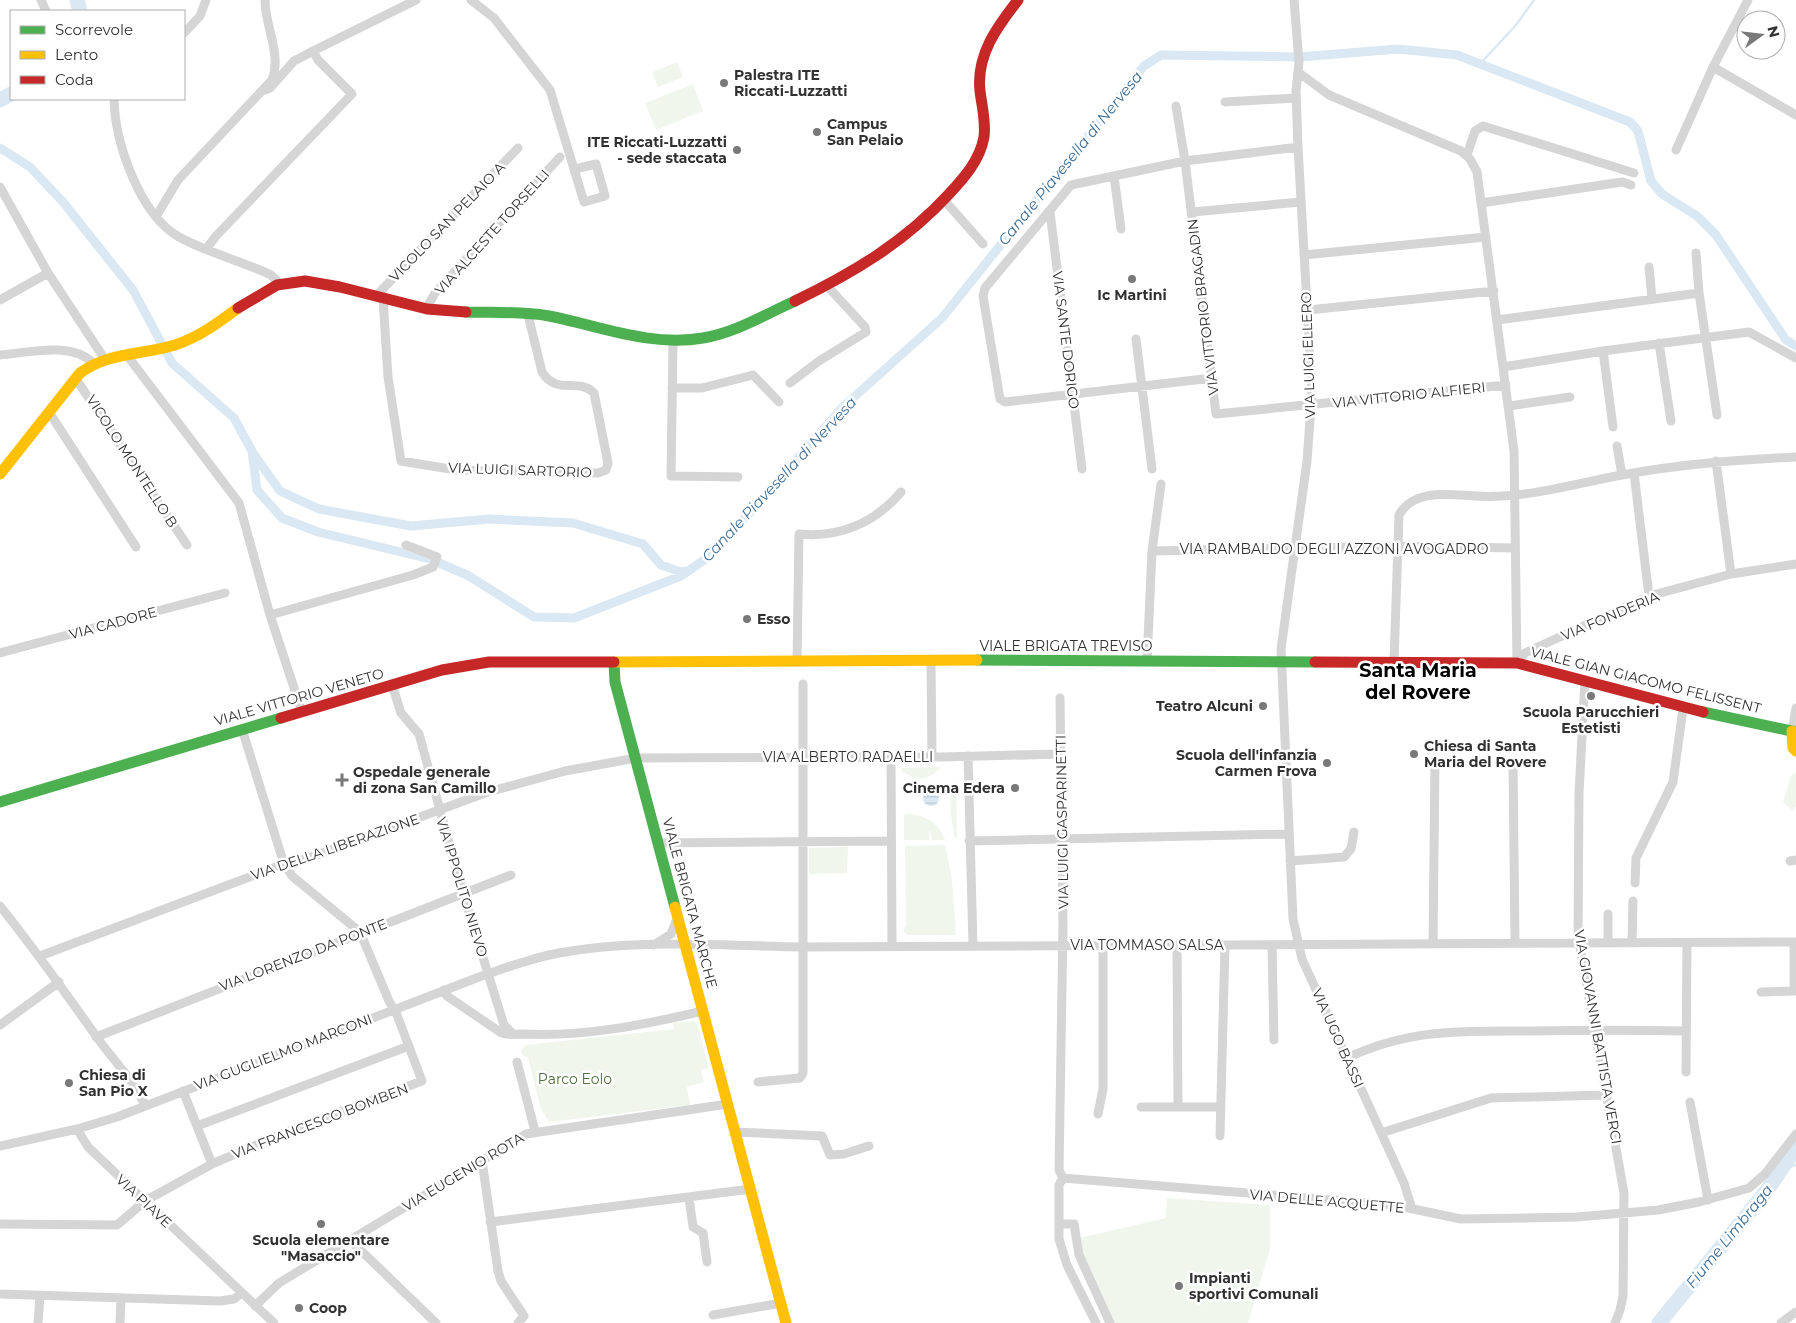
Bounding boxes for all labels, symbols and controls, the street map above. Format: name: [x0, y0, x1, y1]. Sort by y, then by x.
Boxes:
legend: [10, 10, 185, 100]
north arrow: [1736, 10, 1786, 60]
text: Scorrevole: [55, 20, 133, 39]
text: N: [1763, 24, 1784, 39]
text: Lento: [55, 45, 98, 64]
place label: Palestra ITE Riccati-Luzzatti: [734, 66, 847, 100]
water label: Canale Piavesella di Nervesa: [994, 67, 1146, 249]
text: Coda: [55, 70, 94, 89]
marker: Palestra ITE Riccati-Luzzatti: [718, 77, 730, 89]
place label: Campus San Pelaio: [827, 115, 903, 149]
marker: Campus San Pelaio: [811, 126, 823, 138]
place label: ITE Riccati-Luzzatti - sede staccata: [587, 133, 727, 167]
marker: ITE Riccati-Luzzatti - sede staccata: [731, 144, 743, 156]
street label: VICOLO SAN PELAIO A: [385, 158, 509, 286]
street label: VIA ALCESTE TORSELLI: [431, 165, 553, 299]
street label: VIA VITTORIO BRAGADIN: [1183, 218, 1223, 396]
street label: VIA SANTE DORIGO: [1049, 270, 1083, 410]
marker: Ic Martini: [1126, 273, 1138, 285]
place label: Ic Martini: [1097, 286, 1167, 304]
street label: VIA LUIGI ELLERO: [1297, 291, 1319, 419]
street label: VIA VITTORIO ALFIERI: [1331, 378, 1487, 412]
street label: VICOLO MONTELLO B: [82, 391, 182, 531]
water label: Canale Piavesella di Nervesa: [698, 393, 860, 565]
street label: VIA LUIGI SARTORIO: [448, 458, 593, 482]
street label: VIA RAMBALDO DEGLI AZZONI AVOGADRO: [1180, 540, 1489, 558]
street label: VIA FONDERIA: [1558, 587, 1663, 645]
street label: VIA CADORE: [67, 603, 159, 643]
place label: Esso: [757, 610, 790, 628]
marker: Esso: [741, 613, 753, 625]
street label: VIALE BRIGATA TREVISO: [979, 637, 1153, 655]
street label: VIALE GIAN GIACOMO FELISSENT: [1529, 643, 1763, 717]
district label: Santa Maria del Rovere: [1359, 659, 1477, 704]
street label: VIALE VITTORIO VENETO: [212, 664, 386, 730]
marker: Scuola Parucchieri Estetisti: [1585, 690, 1597, 702]
place label: Teatro Alcuni: [1156, 697, 1253, 715]
marker: Teatro Alcuni: [1257, 700, 1269, 712]
place label: Scuola Parucchieri Estetisti: [1523, 703, 1659, 737]
street label: VIA LUIGI GASPARINETTI: [1051, 735, 1073, 909]
place label: Chiesa di Santa Maria del Rovere: [1424, 737, 1547, 771]
place label: Scuola dell'infanzia Carmen Frova: [1176, 746, 1317, 780]
street label: VIA ALBERTO RADAELLI: [763, 748, 933, 766]
marker: Chiesa di Santa Maria del Rovere: [1408, 748, 1420, 760]
marker: Scuola dell'infanzia Carmen Frova: [1321, 757, 1333, 769]
place label: Ospedale generale di zona San Camillo: [353, 763, 496, 797]
marker: Ospedale generale di zona San Camillo: [335, 773, 349, 787]
place label: Cinema Edera: [903, 779, 1005, 797]
marker: Cinema Edera: [1009, 782, 1021, 794]
street label: VIA DELLA LIBERAZIONE: [248, 810, 422, 884]
street label: VIA IPPOLITO NIEVO: [432, 815, 492, 959]
street label: VIALE BRIGATA MARCHE: [659, 816, 721, 990]
street label: VIA LORENZO DA PONTE: [217, 915, 389, 995]
street label: VIA GIOVANNI BATTISTA VERCI: [1570, 928, 1626, 1146]
street label: VIA TOMMASO SALSA: [1070, 936, 1225, 954]
street label: VIA UGO BASSI: [1308, 986, 1368, 1090]
street label: VIA GUGLIELMO MARCONI: [191, 1010, 375, 1094]
place label: Chiesa di San Pio X: [79, 1066, 148, 1100]
park label: Parco Eolo: [538, 1070, 612, 1088]
marker: Chiesa di San Pio X: [63, 1077, 75, 1089]
street label: VIA FRANCESCO BOMBEN: [229, 1079, 411, 1163]
street label: VIA EUGENIO ROTA: [399, 1128, 528, 1215]
street label: VIA PIAVE: [112, 1171, 176, 1231]
water label: Fiume Limbraga: [1681, 1180, 1777, 1292]
street label: VIA DELLE ACQUETTE: [1249, 1185, 1405, 1217]
marker: Scuola elementare "Masaccio": [315, 1218, 327, 1230]
place label: Scuola elementare "Masaccio": [252, 1231, 390, 1265]
place label: Impianti sportivi Comunali: [1189, 1269, 1318, 1303]
marker: Impianti sportivi Comunali: [1173, 1280, 1185, 1292]
place label: Coop: [309, 1299, 347, 1317]
marker: Coop: [293, 1302, 305, 1314]

